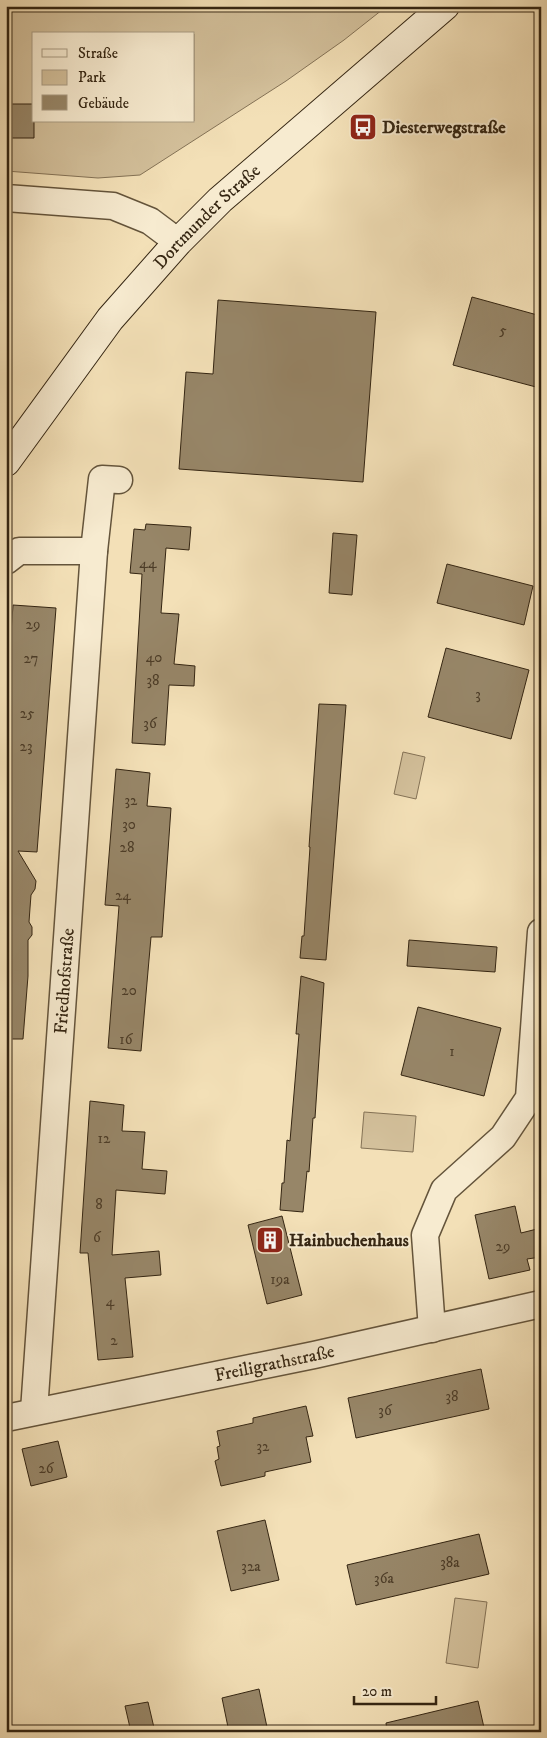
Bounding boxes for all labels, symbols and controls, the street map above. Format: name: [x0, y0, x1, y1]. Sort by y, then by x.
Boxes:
legend: [32, 32, 195, 122]
text: Straße: [78, 44, 118, 63]
text: Park: [78, 68, 107, 87]
text: Gebäude: [78, 94, 129, 113]
bus stop icon: Diesterwegstraße: [348, 112, 378, 142]
place label: Diesterwegstraße: [382, 117, 506, 139]
street label: Dortmunder Straße: [149, 160, 265, 274]
house number: 5: [499, 321, 507, 340]
house number: 44: [139, 554, 157, 573]
house number: 29: [26, 615, 40, 634]
house number: 40: [146, 648, 162, 667]
house number: 27: [24, 649, 39, 668]
house number: 38: [146, 671, 160, 690]
house number: 3: [475, 685, 481, 704]
house number: 25: [20, 704, 35, 723]
house number: 36: [143, 714, 158, 733]
house number: 23: [20, 737, 32, 756]
house number: 32: [125, 791, 138, 810]
house number: 30: [122, 815, 136, 834]
house number: 28: [120, 838, 134, 857]
house number: 24: [115, 886, 131, 905]
street label: Friedhofstraße: [50, 927, 80, 1035]
house number: 20: [121, 981, 137, 1000]
house number: 16: [119, 1030, 134, 1049]
house number: 1: [449, 1042, 455, 1061]
house number: 12: [98, 1129, 111, 1148]
house number: 8: [95, 1195, 103, 1214]
building icon: Hainbuchenhaus: [255, 1225, 285, 1255]
house number: 6: [93, 1228, 102, 1247]
place label: Hainbuchenhaus: [289, 1230, 409, 1252]
house number: 29: [496, 1237, 510, 1256]
house number: 19a: [270, 1270, 290, 1289]
house number: 4: [106, 1292, 115, 1311]
house number: 2: [110, 1331, 118, 1350]
street label: Freiligrathstraße: [213, 1341, 337, 1387]
house number: 38: [445, 1387, 459, 1406]
house number: 36: [378, 1401, 393, 1420]
house number: 32: [257, 1437, 270, 1456]
house number: 26: [38, 1459, 55, 1478]
house number: 38a: [440, 1553, 460, 1572]
house number: 32a: [241, 1557, 261, 1576]
house number: 36a: [374, 1569, 395, 1588]
scale bar: [354, 1673, 437, 1705]
text: 20 m: [362, 1682, 392, 1701]

